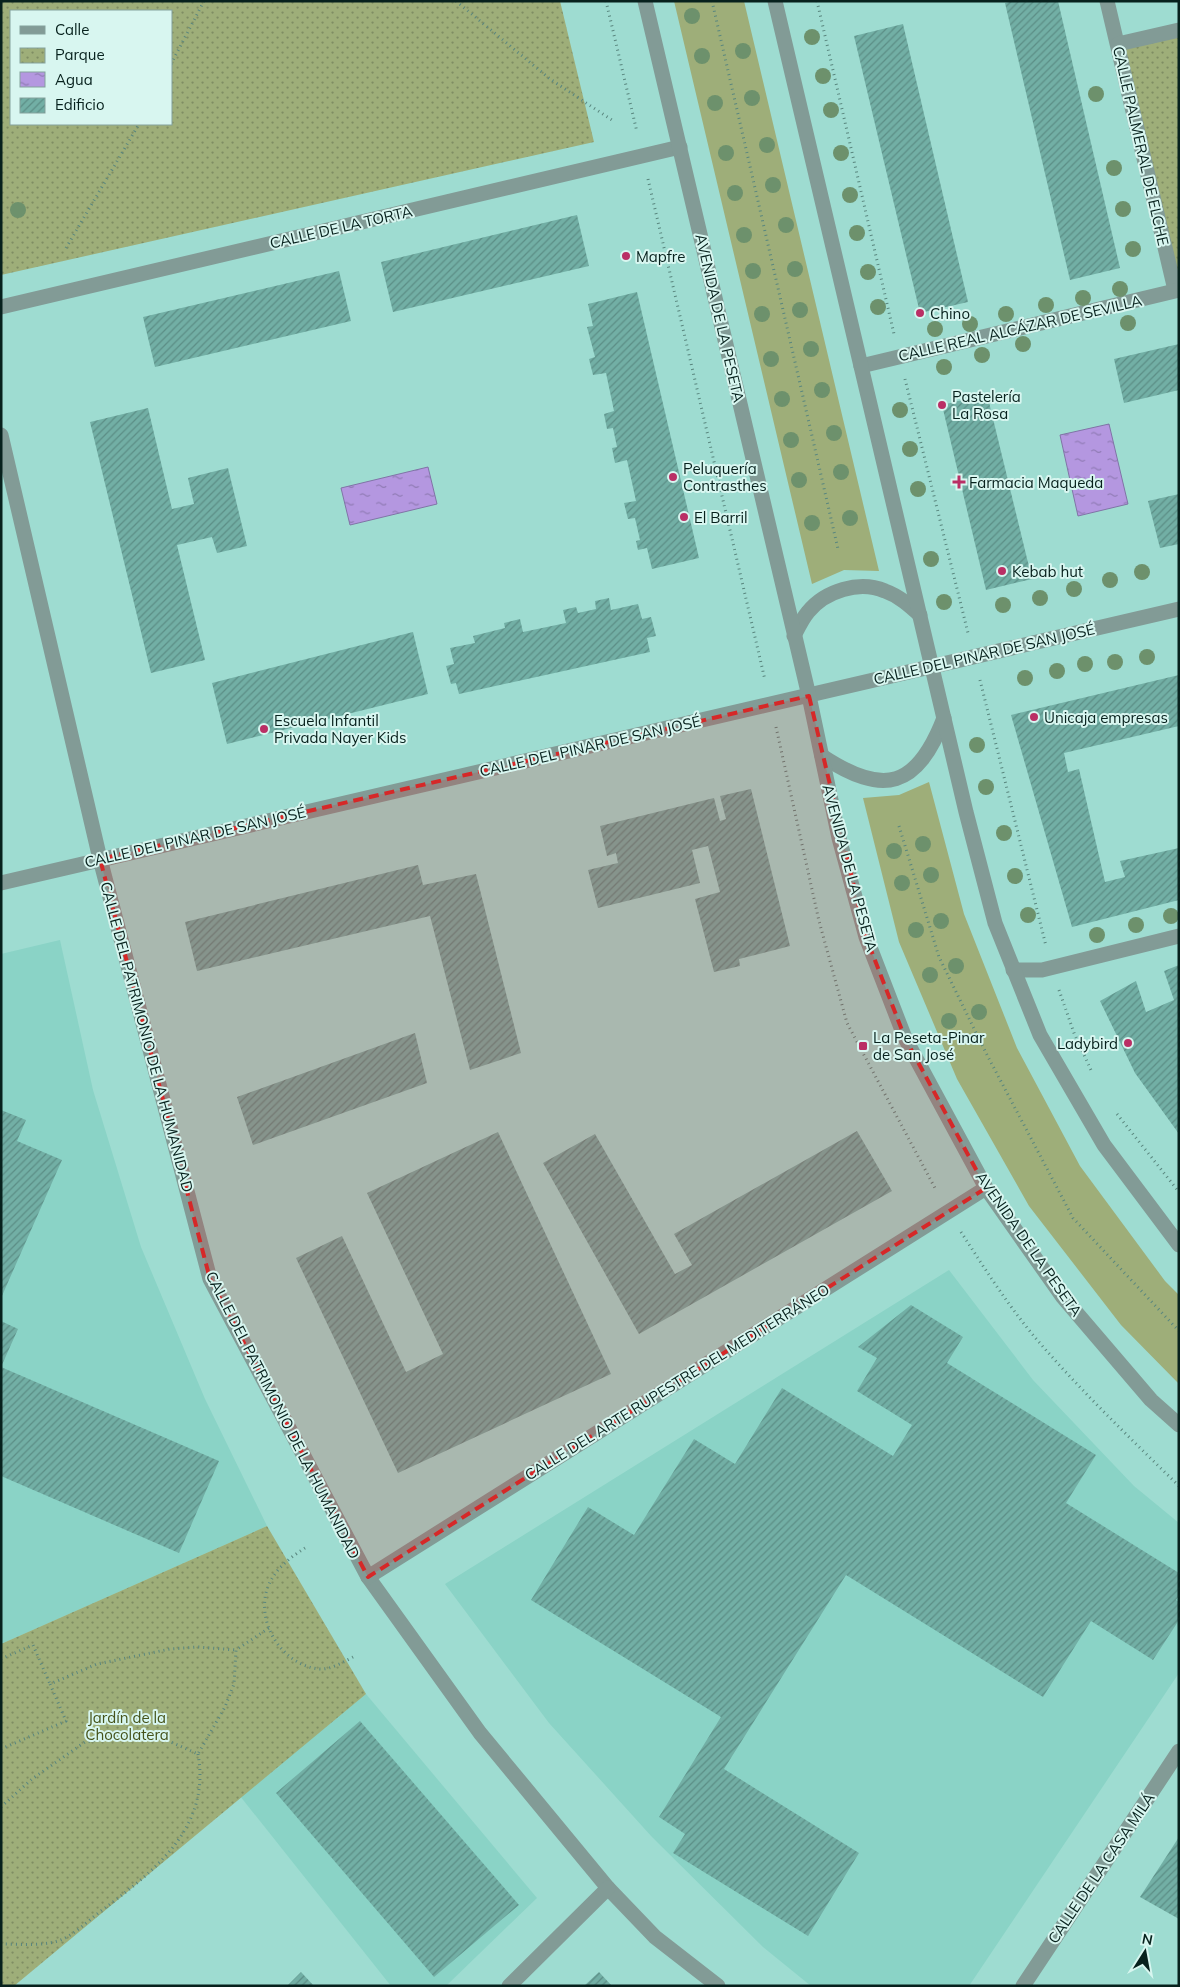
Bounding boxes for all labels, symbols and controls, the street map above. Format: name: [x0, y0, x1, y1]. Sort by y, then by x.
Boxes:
legend: [10, 10, 172, 125]
text: Calle: [55, 20, 89, 39]
street label: CALLE PALMERAL DE ELCHE: [1109, 44, 1173, 248]
text: Parque: [55, 45, 105, 64]
text: Agua: [55, 70, 93, 89]
text: Edificio: [55, 95, 105, 114]
street label: CALLE DE LA TORTA: [268, 201, 414, 253]
street label: AVENIDA DE LA PESETA: [691, 232, 749, 404]
place label: Mapfre: [636, 247, 685, 266]
marker: Mapfre: [620, 250, 632, 262]
street label: CALLE REAL ALCÁZAR DE SEVILLA: [896, 291, 1144, 365]
place label: Chino: [930, 304, 970, 323]
marker: Chino: [914, 307, 926, 319]
place label: Pastelería La Rosa: [952, 387, 1021, 423]
marker: Pastelería La Rosa: [936, 399, 948, 411]
place label: Peluquería Contrasthes: [683, 459, 767, 495]
marker: Peluquería Contrasthes: [667, 471, 679, 483]
place label: Farmacia Maqueda: [969, 473, 1103, 492]
marker: Farmacia Maqueda: [953, 476, 965, 488]
place label: El Barril: [694, 508, 748, 527]
marker: El Barril: [678, 511, 690, 523]
place label: Kebab hut: [1012, 562, 1083, 581]
marker: Kebab hut: [996, 565, 1008, 577]
street label: CALLE DEL PINAR DE SAN JOSÉ: [872, 619, 1097, 689]
place label: Unicaja empresas: [1044, 708, 1168, 727]
place label: Escuela Infantil Privada Nayer Kids: [274, 711, 406, 747]
street label: CALLE DEL PINAR DE SAN JOSÉ: [478, 711, 703, 781]
marker: Unicaja empresas: [1028, 711, 1040, 723]
marker: Escuela Infantil Privada Nayer Kids: [258, 723, 270, 735]
street label: AVENIDA DE LA PESETA: [818, 782, 882, 954]
street label: CALLE DEL PINAR DE SAN JOSÉ: [83, 802, 308, 872]
street label: CALLE DEL PATRIMONIO DE LA HUMANIDAD: [96, 880, 198, 1194]
place label: La Peseta-Pinar de San José: [873, 1028, 985, 1064]
place label: Ladybird: [1057, 1034, 1118, 1053]
marker: Ladybird: [1122, 1037, 1134, 1049]
marker: La Peseta-Pinar de San José: [857, 1040, 869, 1052]
street label: AVENIDA DE LA PESETA: [972, 1168, 1086, 1320]
street label: CALLE DEL PATRIMONIO DE LA HUMANIDAD: [202, 1268, 364, 1562]
street label: CALLE DEL ARTE RUPESTRE DEL MEDITERRÁNEO: [521, 1280, 833, 1484]
park label: Jardín de la Chocolatera: [85, 1708, 169, 1744]
street label: CALLE DE LA CASA MILÁ: [1043, 1789, 1159, 1947]
north arrow: [1120, 1927, 1170, 1977]
text: N: [1141, 1929, 1154, 1949]

